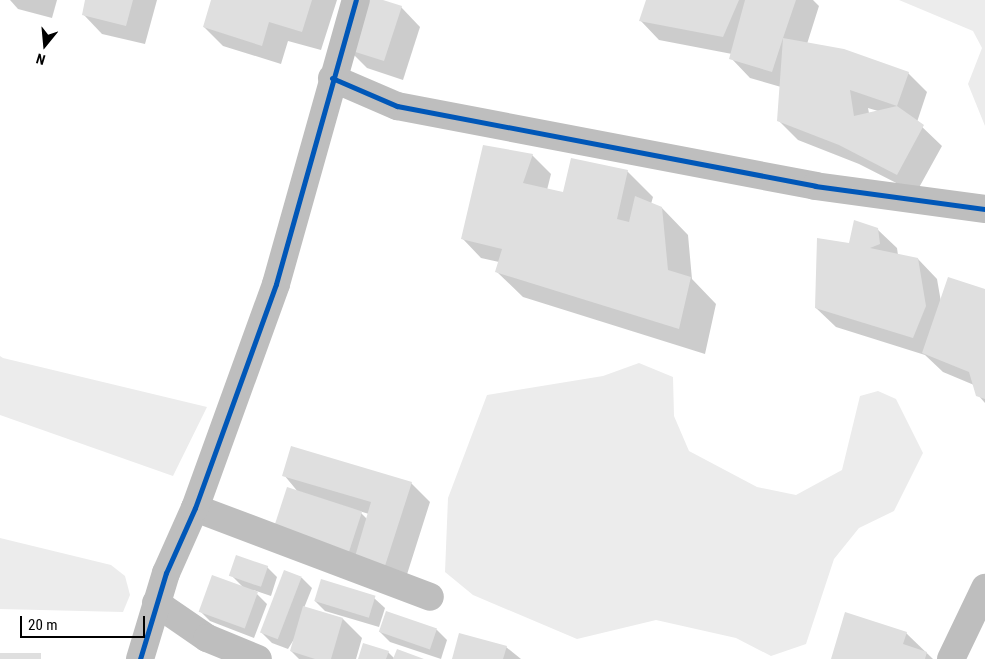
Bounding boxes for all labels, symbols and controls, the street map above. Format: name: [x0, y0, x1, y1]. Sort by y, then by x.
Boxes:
north arrow: [20, 20, 70, 70]
text: N: [34, 50, 47, 68]
scale bar: [22, 606, 148, 638]
text: 20 m: [28, 616, 58, 634]

